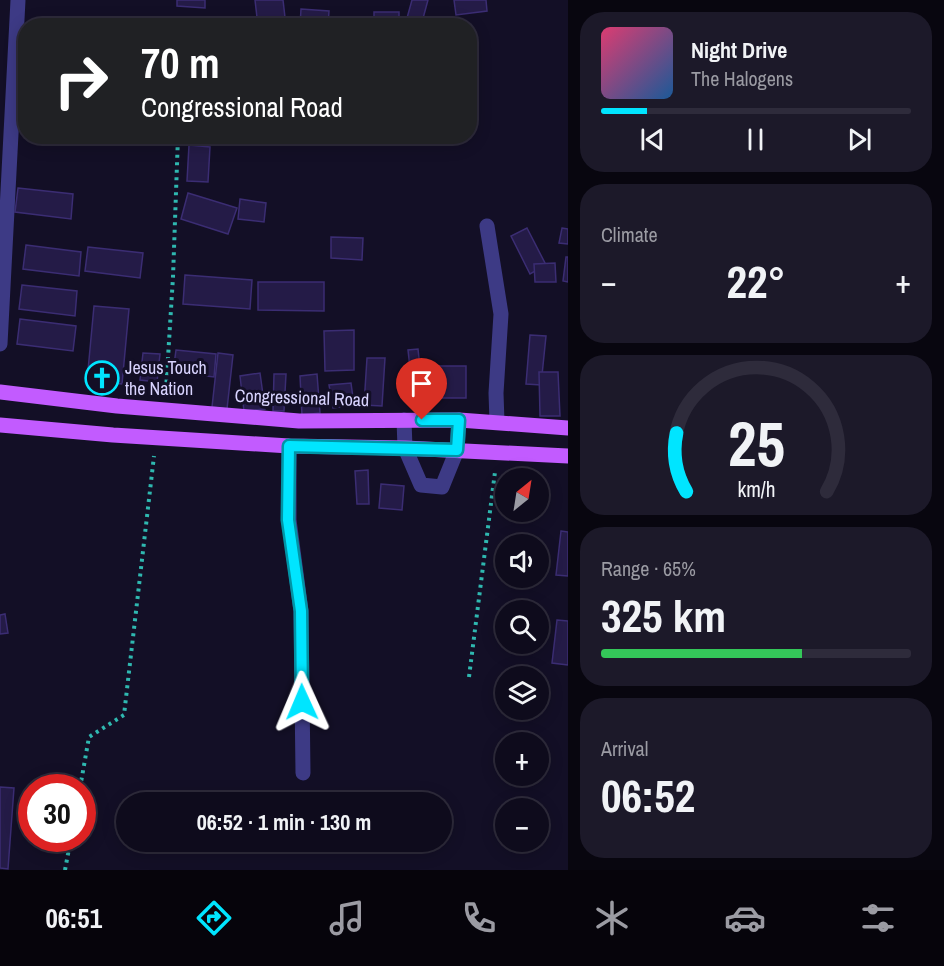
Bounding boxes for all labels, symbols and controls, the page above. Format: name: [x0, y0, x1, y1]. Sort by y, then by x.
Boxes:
text: 70 m: [141, 35, 220, 91]
text: Night Drive: [691, 35, 787, 65]
icon: right: [42, 42, 120, 120]
text: The Halogens: [691, 65, 793, 92]
text: Congressional Road: [141, 89, 343, 125]
icon: previous: [636, 123, 669, 156]
icon: pause: [739, 123, 772, 156]
icon: next: [843, 123, 876, 156]
text: Climate: [601, 221, 658, 248]
text: 22°: [726, 251, 786, 312]
text: −: [601, 259, 617, 303]
text: +: [895, 259, 911, 303]
place label: Jesus Touch the Nation: [125, 355, 207, 401]
pin: [396, 358, 447, 420]
church icon: Jesus Touch the Nation: [84, 360, 120, 396]
icon: arrive: [405, 367, 438, 400]
street label: Congressional Road: [234, 383, 370, 412]
text: 25: [728, 401, 784, 485]
north arrow: [495, 468, 549, 522]
map controls: [495, 468, 549, 852]
text: km/h: [737, 475, 775, 504]
button: sound: [495, 534, 549, 588]
text: Range · 65%: [601, 555, 696, 582]
text: 325 km: [601, 585, 726, 646]
button: search: [495, 600, 549, 654]
button: layers: [495, 666, 549, 720]
position arrow: [270, 670, 334, 734]
button: +: [495, 732, 549, 786]
text: Arrival: [601, 735, 648, 762]
text: 06:52: [601, 765, 695, 826]
speed limit sign: 30: [18, 774, 96, 852]
button: −: [495, 798, 549, 852]
text: 06:52 · 1 min · 130 m: [197, 807, 371, 837]
icon: directions: [193, 897, 235, 939]
icon: music: [326, 897, 368, 939]
icon: phone: [458, 897, 500, 939]
icon: climate: [591, 897, 633, 939]
icon: car: [724, 897, 766, 939]
icon: filters: [857, 897, 899, 939]
text: 06:51: [45, 900, 102, 936]

